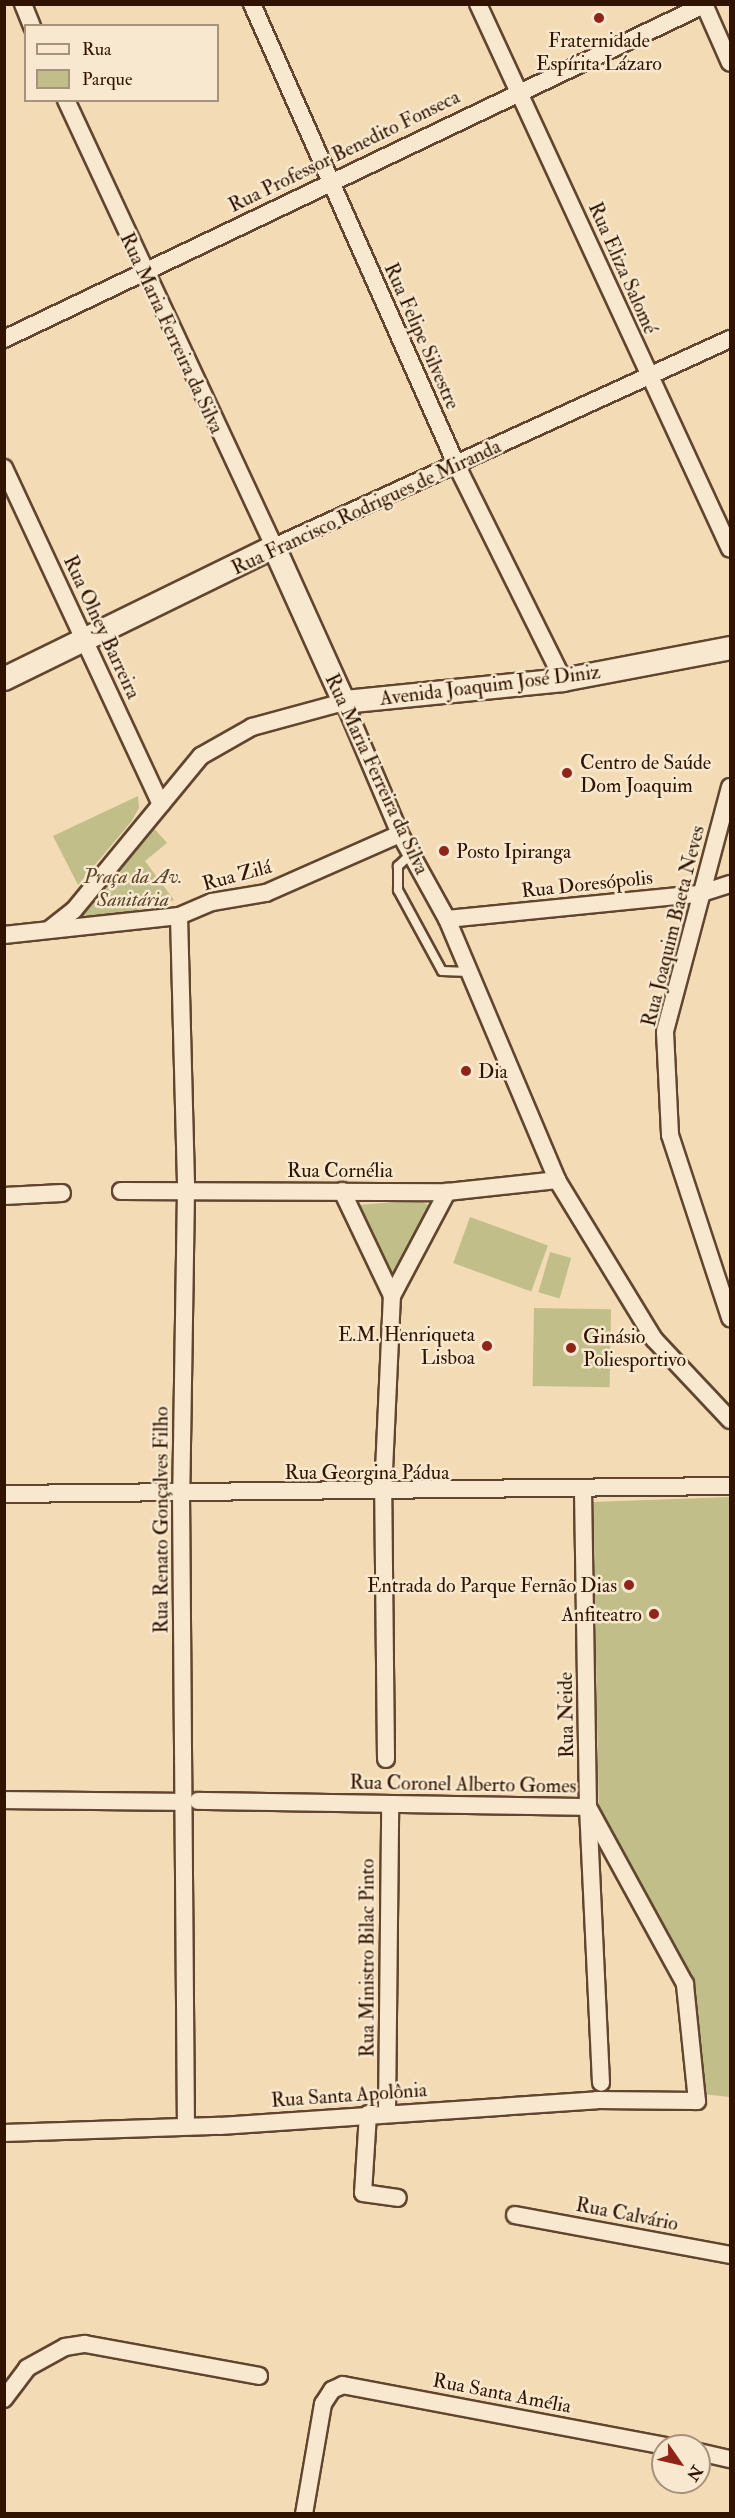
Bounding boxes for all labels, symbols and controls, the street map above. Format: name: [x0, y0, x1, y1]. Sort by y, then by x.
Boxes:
marker: Fraternidade Espírita Lázaro: [592, 11, 606, 25]
legend: [24, 24, 219, 102]
place label: Fraternidade Espírita Lázaro: [536, 28, 662, 75]
text: Rua: [82, 38, 111, 61]
text: Parque: [82, 68, 132, 91]
street label: Rua Professor Benedito Fonseca: [225, 85, 463, 217]
street label: Rua Eliza Salomé: [583, 198, 663, 338]
street label: Rua Maria Ferreira da Silva: [115, 229, 229, 437]
street label: Rua Felipe Silvestre: [379, 259, 465, 413]
street label: Rua Francisco Rodrigues de Miranda: [228, 434, 504, 580]
street label: Rua Olney Barreira: [58, 552, 146, 702]
street label: Avenida Joaquim José Diniz: [378, 660, 602, 710]
street label: Rua Maria Ferreira da Silva: [320, 670, 434, 878]
place label: Centro de Saúde Dom Joaquim: [580, 750, 711, 797]
marker: Centro de Saúde Dom Joaquim: [558, 764, 576, 782]
street label: Rua Joaquim Baeta Neves: [636, 823, 710, 1029]
place label: Posto Ipiranga: [456, 839, 571, 863]
marker: Posto Ipiranga: [437, 844, 451, 858]
street label: Rua Zilá: [200, 854, 274, 896]
park label: Praça da Av. Sanitária: [84, 864, 182, 911]
street label: Rua Doresópolis: [520, 865, 654, 903]
place label: Dia: [478, 1059, 508, 1083]
marker: Dia: [459, 1064, 473, 1078]
street label: Rua Cornélia: [287, 1158, 393, 1182]
place label: E.M. Henriqueta Lisboa: [338, 1322, 475, 1369]
place label: Ginásio Poliesportivo: [583, 1324, 686, 1371]
marker: E.M. Henriqueta Lisboa: [480, 1339, 494, 1353]
marker: Ginásio Poliesportivo: [564, 1341, 578, 1355]
street label: Rua Renato Gonçalves Filho: [149, 1406, 173, 1634]
street label: Rua Georgina Pádua: [285, 1460, 449, 1484]
place label: Entrada do Parque Fernão Dias: [367, 1573, 617, 1597]
marker: Entrada do Parque Fernão Dias: [622, 1578, 636, 1592]
place label: Anfiteatro: [561, 1602, 642, 1626]
marker: Anfiteatro: [647, 1607, 661, 1621]
street label: Rua Neide: [553, 1672, 579, 1758]
street label: Rua Coronel Alberto Gomes: [349, 1770, 577, 1798]
street label: Rua Ministro Bilac Pinto: [355, 1859, 379, 2057]
street label: Rua Santa Apolônia: [270, 2078, 428, 2112]
street label: Rua Calvário: [574, 2192, 680, 2236]
street label: Rua Santa Amélia: [431, 2368, 573, 2418]
north arrow: [651, 2434, 711, 2494]
text: N: [682, 2461, 707, 2484]

